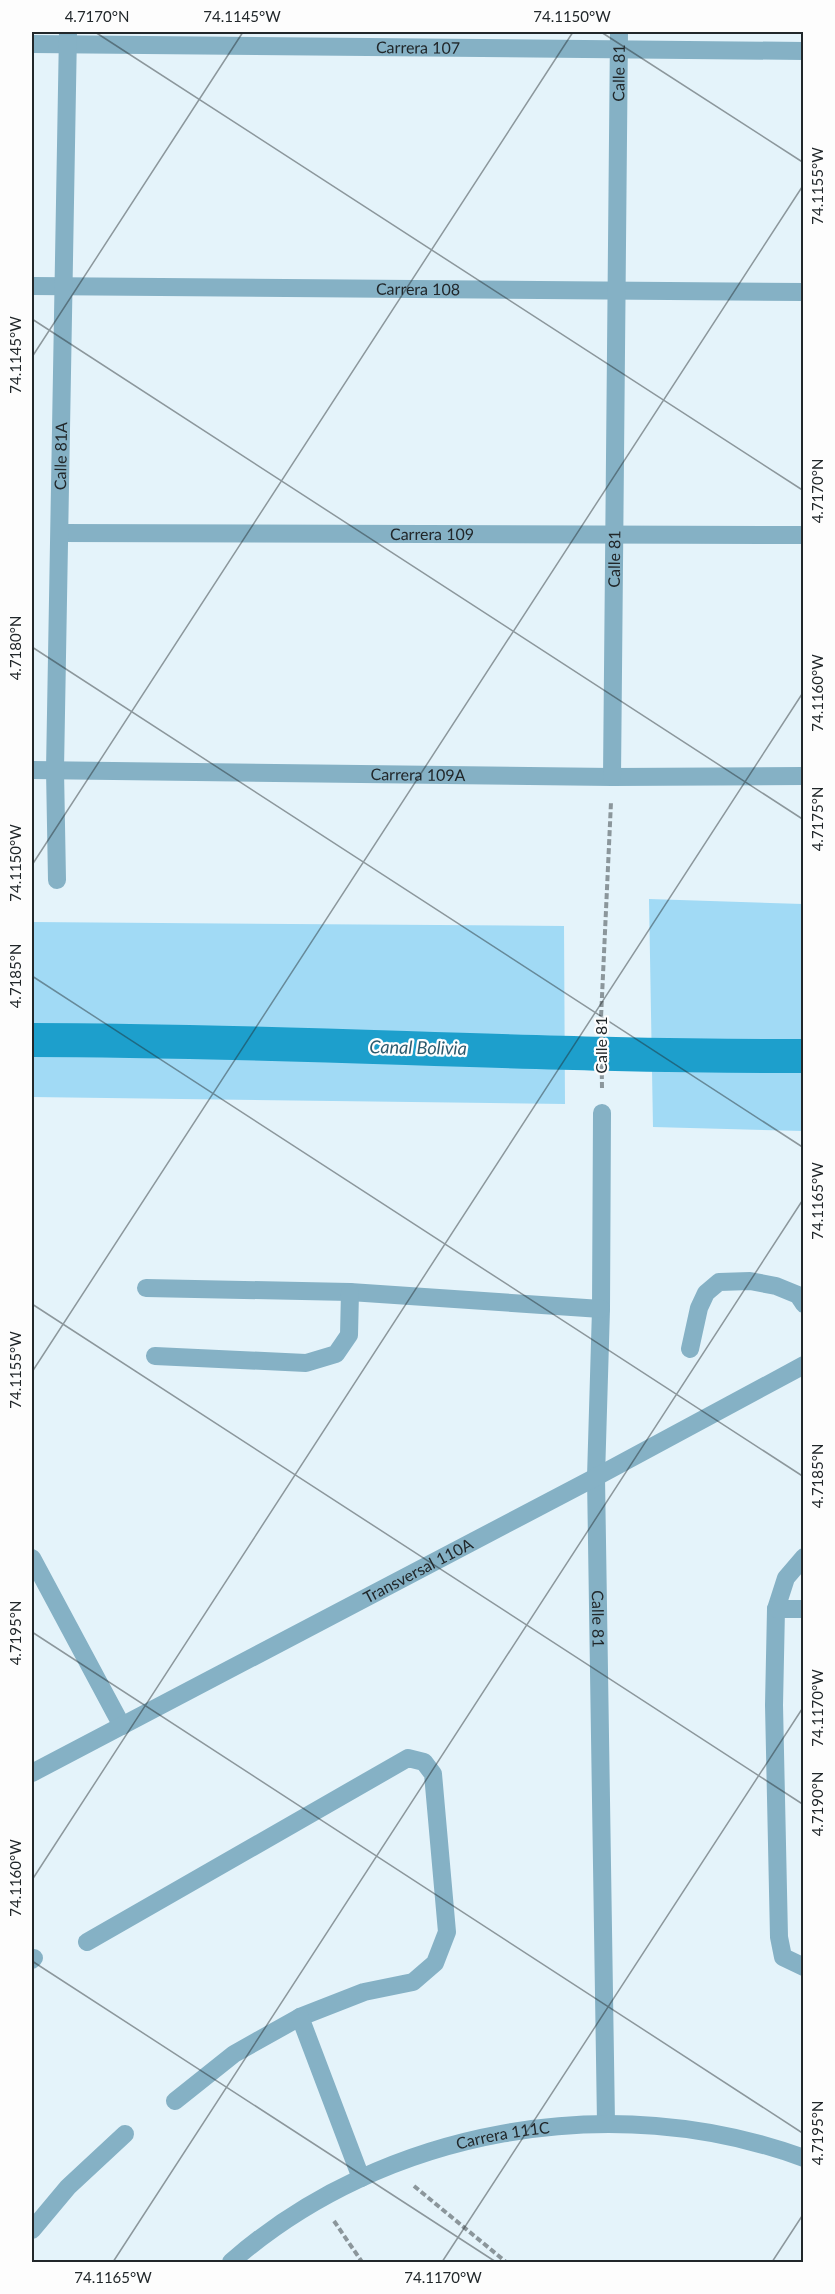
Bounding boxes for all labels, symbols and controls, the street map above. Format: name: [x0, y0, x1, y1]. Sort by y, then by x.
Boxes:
text: 4.7170°N: [65, 7, 129, 25]
text: 74.1145°W: [203, 7, 281, 25]
text: 74.1150°W: [533, 7, 611, 25]
street label: Carrera 107: [376, 37, 460, 57]
street label: Calle 81: [608, 44, 628, 102]
text: 74.1155°W: [808, 147, 826, 225]
street label: Carrera 108: [376, 279, 460, 298]
text: 74.1145°W: [6, 316, 24, 394]
street label: Calle 81A: [50, 422, 70, 490]
text: 4.7170°N: [808, 459, 826, 523]
street label: Carrera 109: [390, 524, 474, 543]
street label: Calle 81: [604, 530, 623, 588]
text: 4.7180°N: [6, 616, 24, 680]
text: 74.1160°W: [808, 654, 826, 732]
street label: Carrera 109A: [370, 764, 466, 784]
text: 4.7175°N: [808, 787, 826, 851]
text: 74.1150°W: [6, 824, 24, 902]
text: 4.7185°N: [6, 944, 24, 1008]
street label: Calle 81: [591, 1016, 610, 1074]
water label: Canal Bolivia: [369, 1035, 467, 1059]
text: 74.1165°W: [808, 1162, 826, 1240]
text: 74.1155°W: [6, 1331, 24, 1409]
text: 4.7185°N: [808, 1444, 826, 1508]
street label: Transversal 110A: [360, 1533, 476, 1606]
street label: Calle 81: [589, 1590, 609, 1648]
text: 4.7195°N: [6, 1601, 24, 1665]
text: 74.1170°W: [808, 1669, 826, 1747]
text: 4.7190°N: [808, 1772, 826, 1836]
text: 74.1160°W: [6, 1839, 24, 1917]
text: 4.7195°N: [808, 2101, 826, 2165]
street label: Carrera 111C: [454, 2117, 551, 2153]
text: 74.1165°W: [74, 2268, 152, 2286]
text: 74.1170°W: [404, 2268, 482, 2286]

